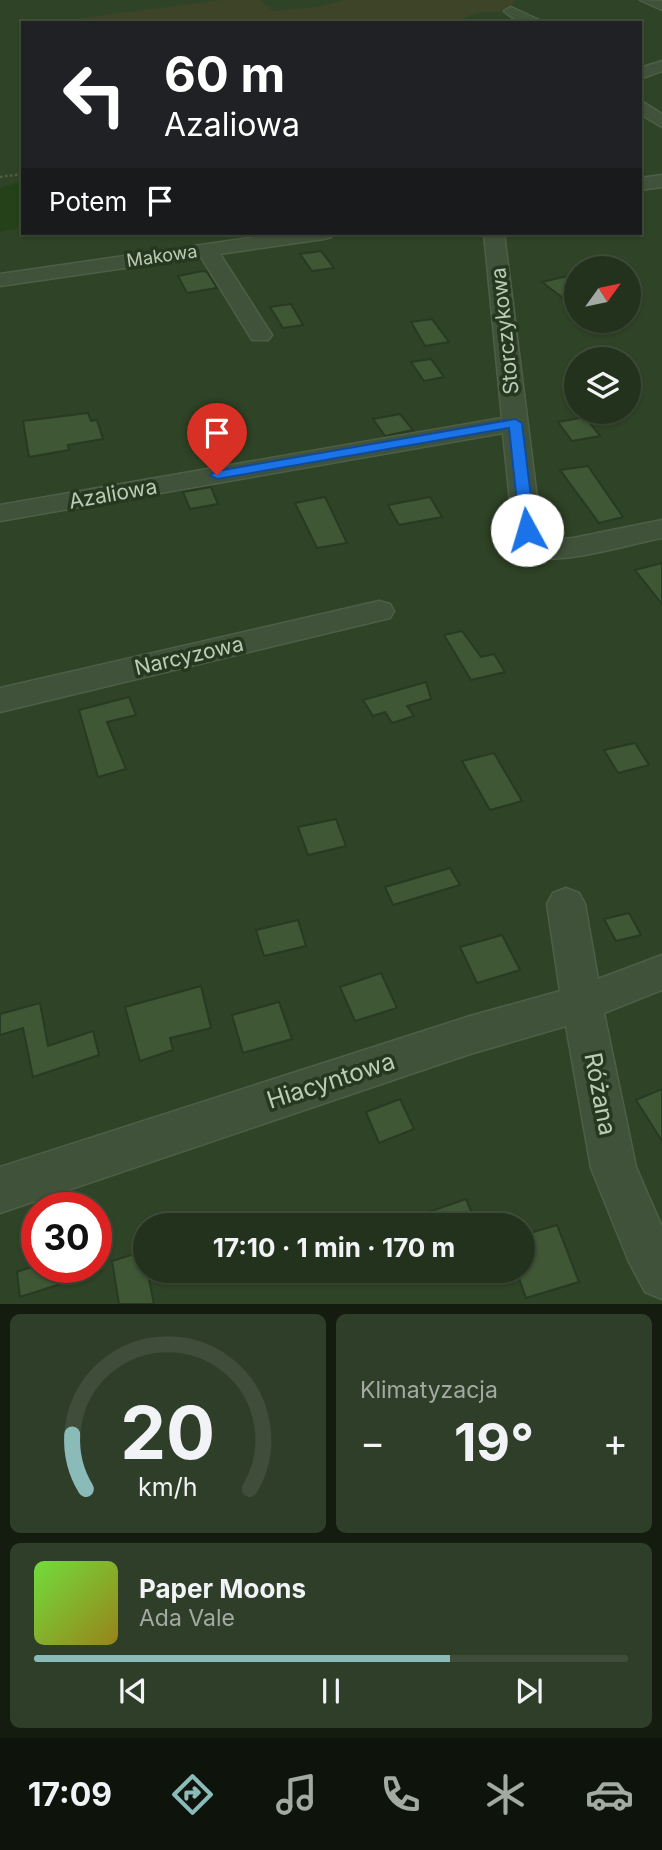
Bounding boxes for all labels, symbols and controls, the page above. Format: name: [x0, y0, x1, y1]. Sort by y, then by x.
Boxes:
text: 60 m: [164, 45, 285, 104]
icon: left: [49, 49, 140, 140]
text: Azaliowa: [164, 105, 300, 144]
icon: arrive: [141, 182, 179, 220]
text: Potem: [49, 186, 127, 217]
street label: Makowa: [125, 240, 199, 271]
north arrow: [564, 256, 640, 332]
map controls: [564, 256, 641, 424]
street label: Storczykowa: [485, 266, 524, 396]
button: layers: [564, 347, 641, 424]
pin: [187, 403, 247, 475]
icon: arrive: [198, 414, 236, 452]
street label: Azaliowa: [67, 473, 159, 514]
position arrow: [490, 493, 564, 567]
street label: Narcyzowa: [132, 631, 246, 680]
street label: Hiacyntowa: [263, 1046, 398, 1115]
street label: Różana: [578, 1050, 623, 1138]
speed limit sign: 30: [21, 1192, 112, 1283]
text: 17:10 · 1 min · 170 m: [213, 1232, 455, 1263]
text: Klimatyzacja: [360, 1376, 498, 1404]
text: 20: [121, 1389, 215, 1478]
text: 19°: [454, 1411, 534, 1474]
text: −: [360, 1419, 385, 1465]
text: +: [603, 1419, 628, 1465]
text: km/h: [138, 1472, 198, 1502]
text: Paper Moons: [139, 1573, 306, 1604]
text: Ada Vale: [139, 1604, 235, 1632]
icon: previous: [114, 1672, 152, 1710]
icon: pause: [312, 1672, 350, 1710]
icon: next: [510, 1672, 548, 1710]
icon: directions: [168, 1770, 217, 1819]
icon: music: [272, 1770, 321, 1819]
icon: phone: [376, 1770, 425, 1819]
icon: climate: [481, 1770, 530, 1819]
icon: car: [585, 1770, 634, 1819]
text: 17:09: [28, 1775, 112, 1814]

